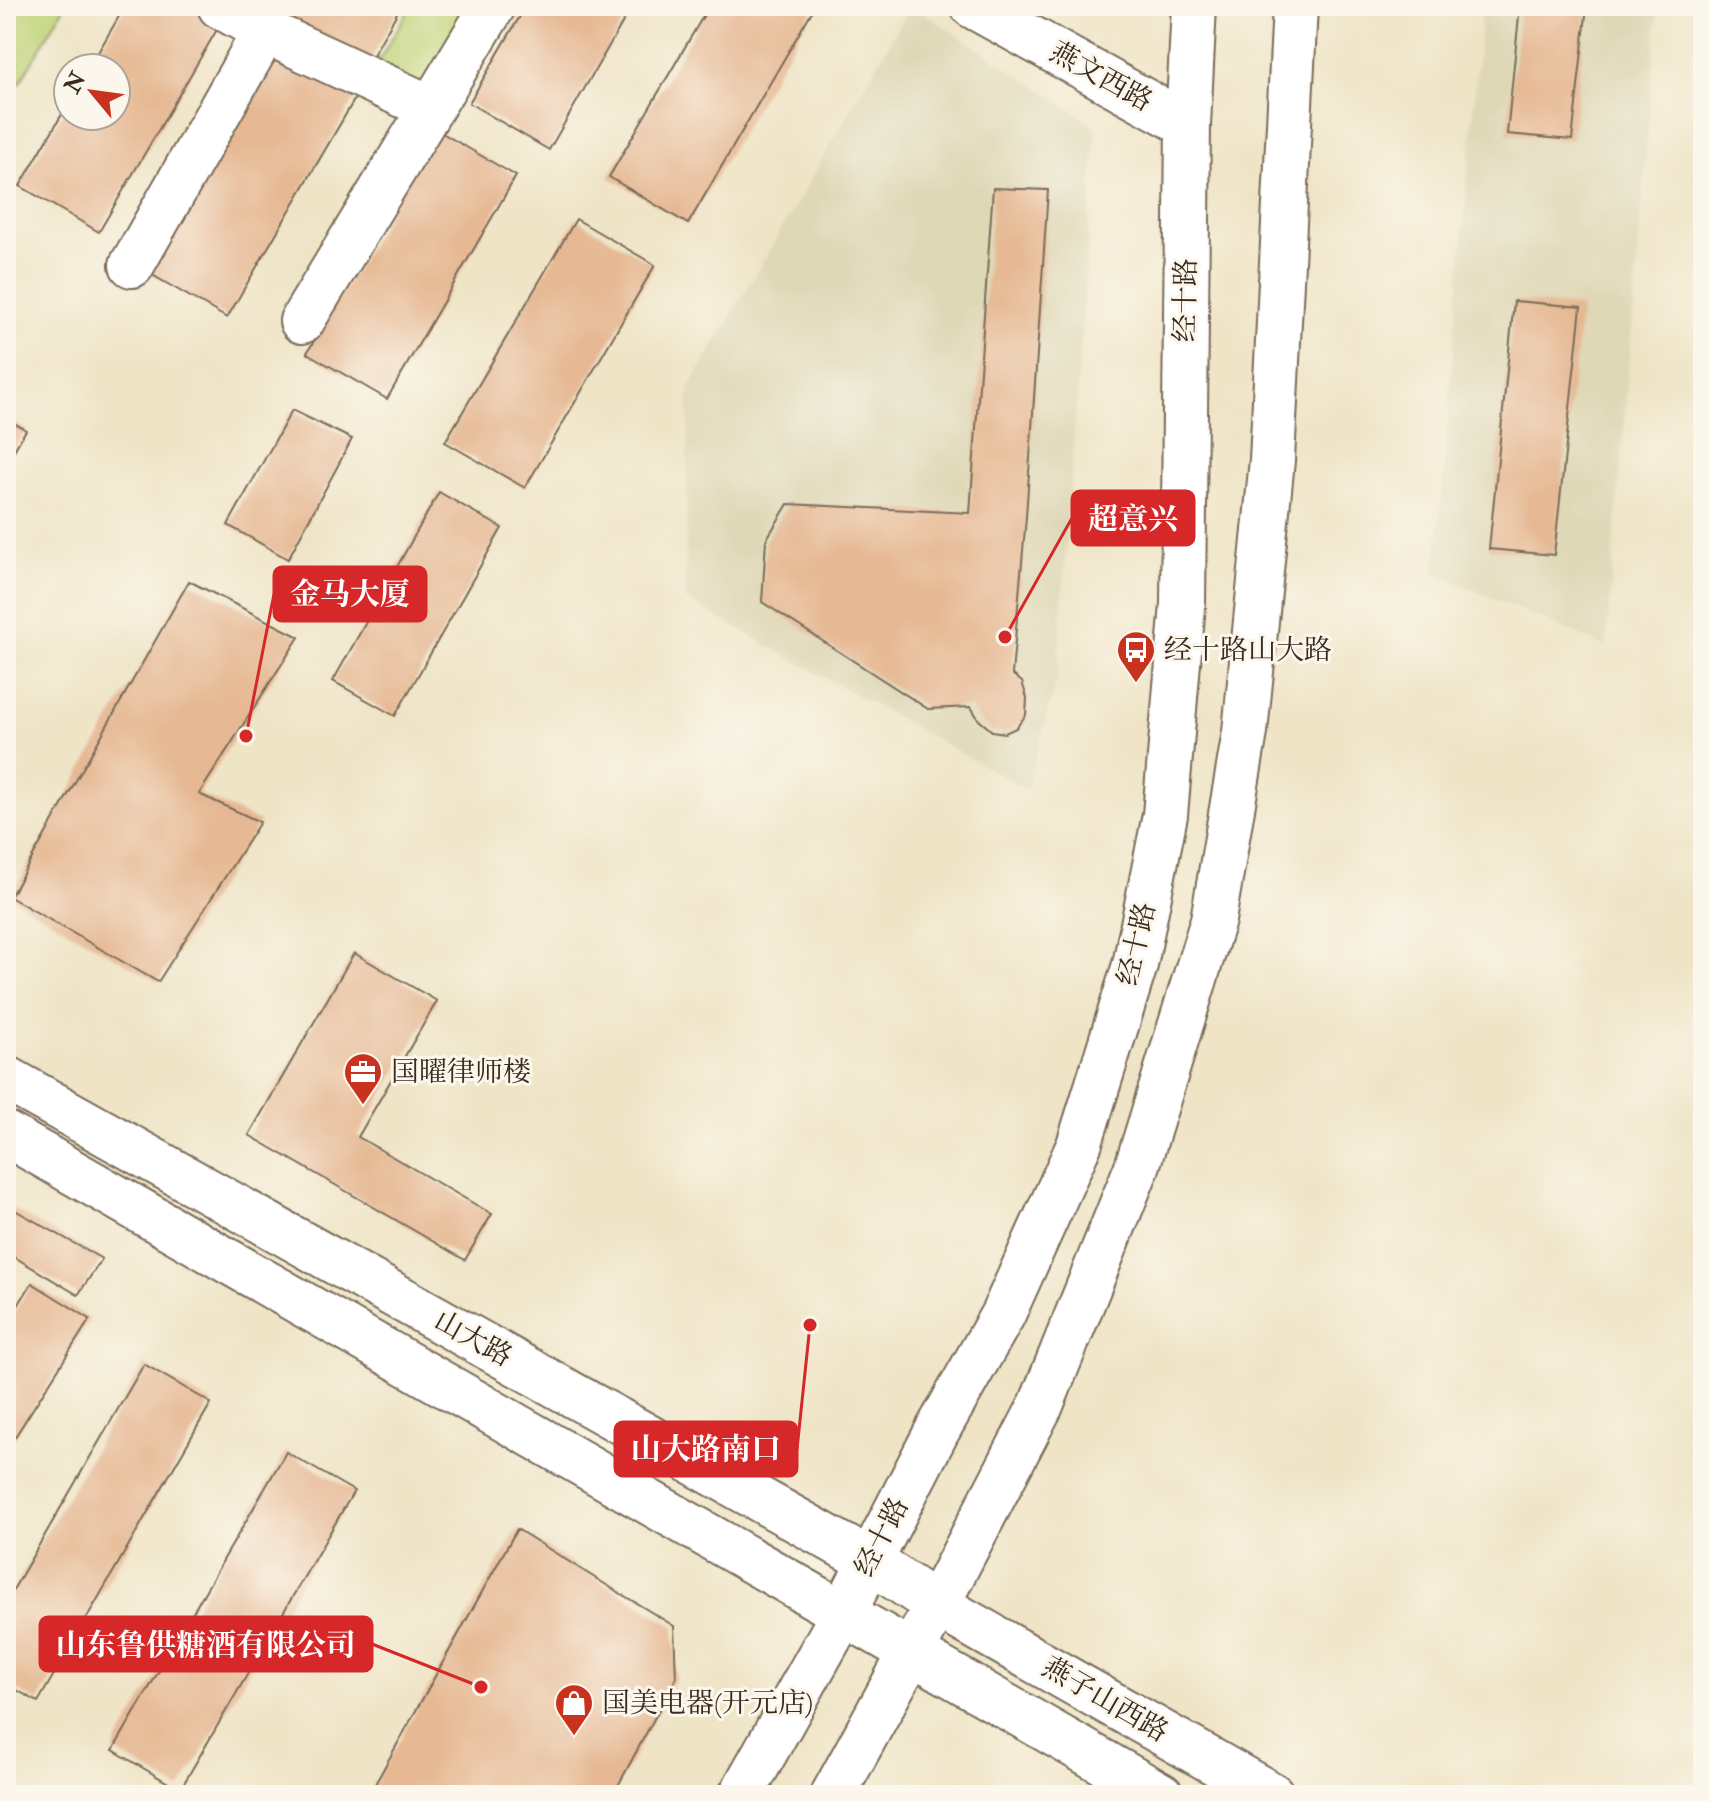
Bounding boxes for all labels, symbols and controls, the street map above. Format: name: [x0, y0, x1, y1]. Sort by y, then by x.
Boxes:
street label: 燕文西路: [1044, 35, 1158, 119]
north arrow: [52, 52, 132, 132]
text: N: [58, 67, 93, 99]
street label: 经十路: [1168, 258, 1204, 342]
callout: 超意兴: [1072, 491, 1194, 545]
text: 超意兴: [1088, 501, 1178, 538]
callout: 金马大厦: [274, 567, 426, 621]
text: 金马大厦: [290, 576, 410, 613]
bus stop icon: 经十路山大路: [1115, 629, 1157, 684]
place label: 经十路山大路: [1164, 633, 1332, 668]
street label: 经十路: [1110, 899, 1164, 989]
office icon: 国曜律师楼: [342, 1051, 384, 1106]
place label: 国曜律师楼: [391, 1055, 531, 1090]
street label: 山大路: [428, 1303, 518, 1375]
callout: 山大路南口: [615, 1422, 797, 1476]
text: 山大路南口: [631, 1431, 781, 1468]
street label: 经十路: [847, 1492, 917, 1582]
callout: 山东鲁供糖酒有限公司: [40, 1617, 372, 1671]
text: 山东鲁供糖酒有限公司: [56, 1627, 356, 1664]
street label: 燕子山西路: [1036, 1650, 1174, 1750]
shop icon: 国美电器(开元店): [553, 1682, 595, 1737]
place label: 国美电器(开元店): [602, 1686, 813, 1721]

